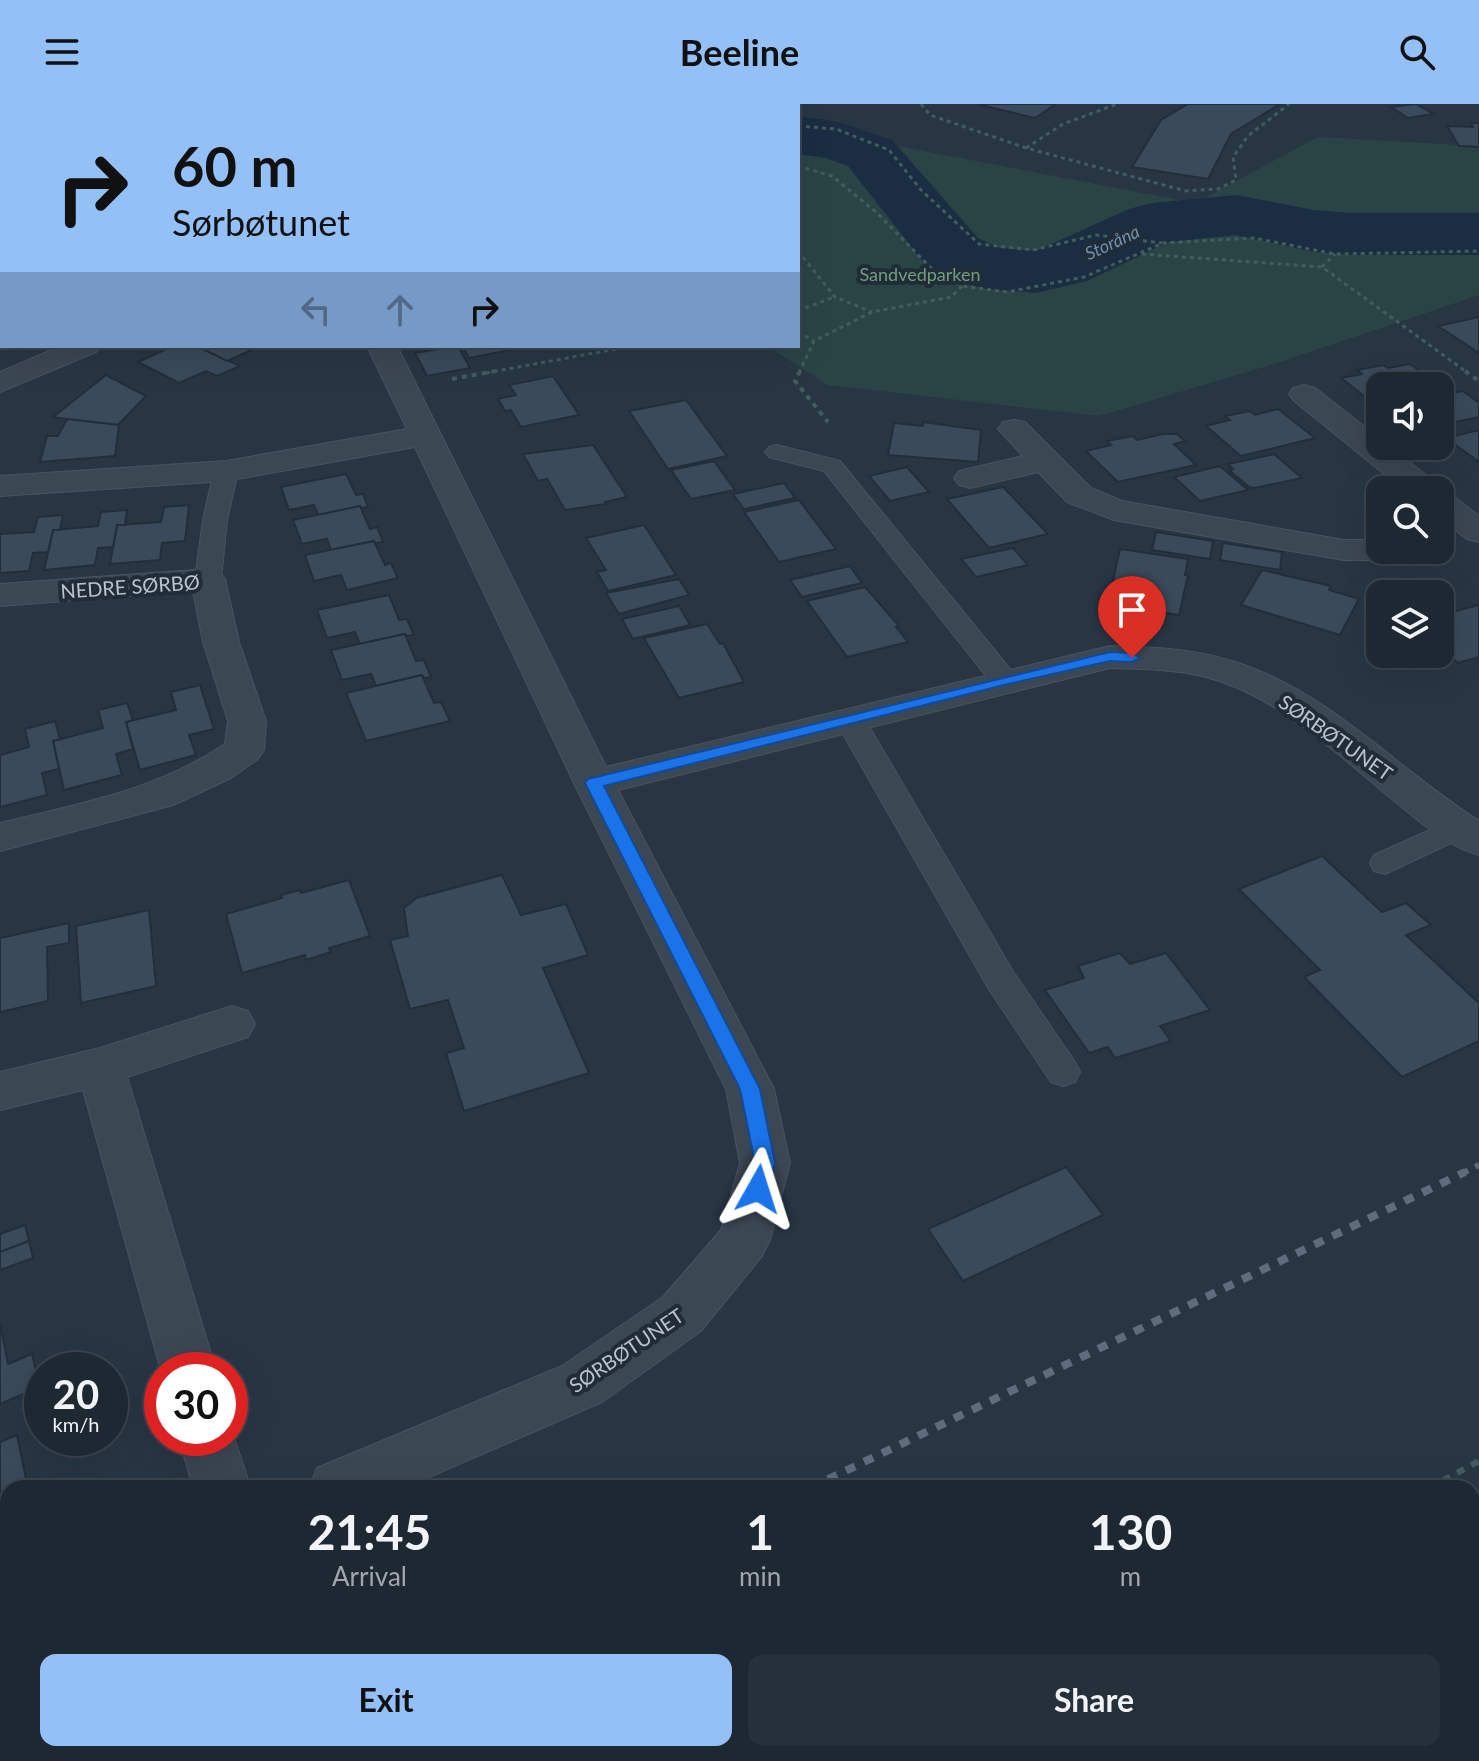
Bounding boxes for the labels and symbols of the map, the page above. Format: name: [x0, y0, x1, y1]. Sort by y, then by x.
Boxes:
water label: Storåna: [1081, 220, 1143, 264]
park label: Sandvedparken: [859, 263, 981, 285]
street label: NEDRE SØRBØ: [60, 569, 200, 603]
pin: [1098, 576, 1166, 658]
street label: SØRBØTUNET: [1275, 689, 1397, 785]
position arrow: [716, 1147, 800, 1231]
street label: SØRBØTUNET: [564, 1303, 688, 1397]
speed limit sign: 30: [144, 1352, 248, 1456]

